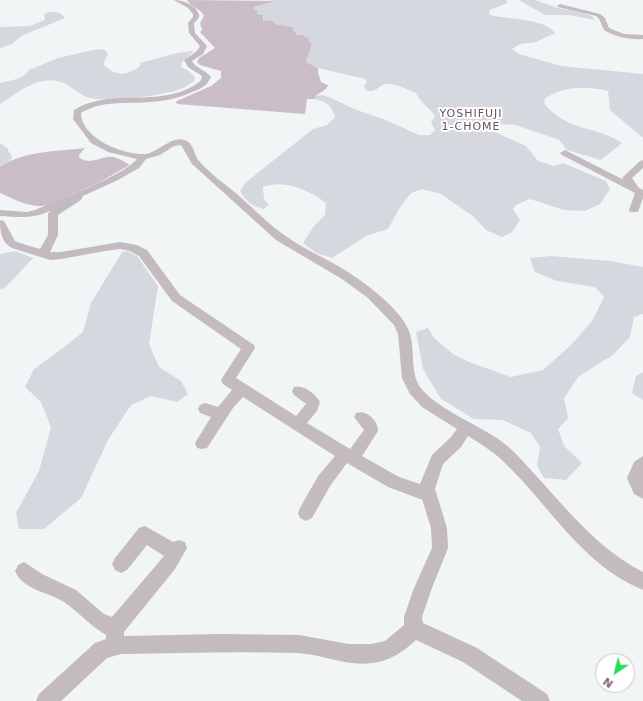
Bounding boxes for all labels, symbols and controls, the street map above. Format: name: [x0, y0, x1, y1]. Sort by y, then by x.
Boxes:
district label: YOSHIFUJI 1-CHOME: [439, 107, 503, 133]
north arrow: [595, 653, 635, 693]
text: N: [601, 674, 616, 690]

